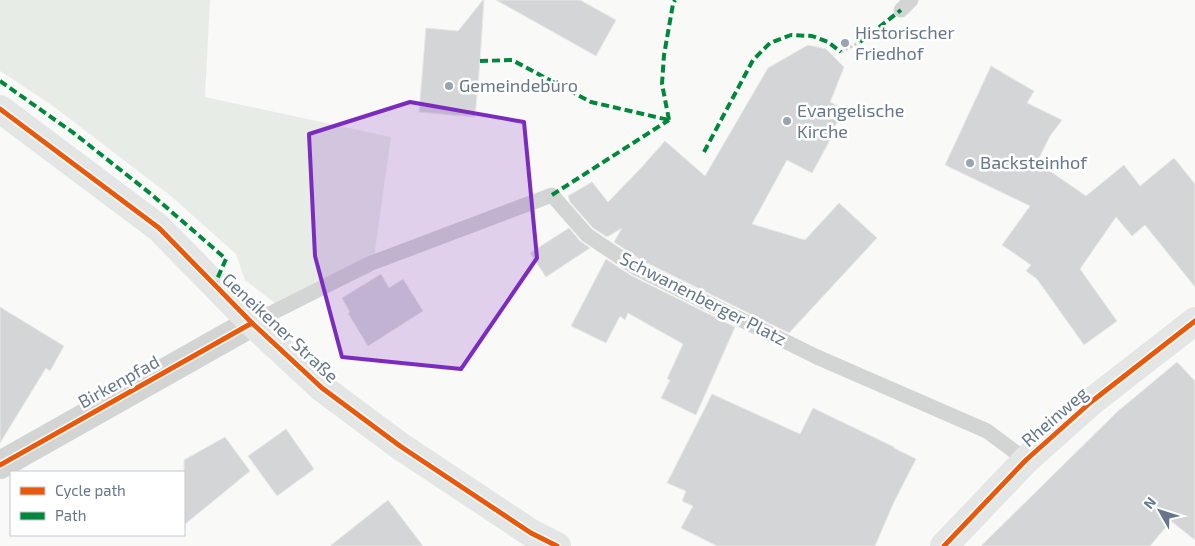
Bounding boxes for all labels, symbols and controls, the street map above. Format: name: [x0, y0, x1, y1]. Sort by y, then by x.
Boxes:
place label: Historischer Friedhof: [855, 21, 955, 64]
marker: Historischer Friedhof: [839, 37, 851, 49]
place label: Gemeindebüro: [459, 74, 578, 96]
marker: Gemeindebüro: [443, 80, 455, 92]
place label: Evangelische Kirche: [797, 99, 904, 142]
marker: Evangelische Kirche: [781, 115, 793, 127]
place label: Backsteinhof: [980, 151, 1088, 173]
marker: Backsteinhof: [964, 157, 976, 169]
street label: Schwanenberger Platz: [616, 247, 790, 350]
street label: Geneikener Straße: [218, 268, 343, 387]
street label: Birkenpfad: [74, 350, 163, 412]
street label: Rheinweg: [1017, 381, 1092, 451]
legend: [10, 471, 185, 536]
text: Cycle path: [55, 481, 126, 499]
north arrow: [1135, 486, 1185, 536]
text: N: [1140, 493, 1159, 512]
text: Path: [55, 506, 86, 524]

